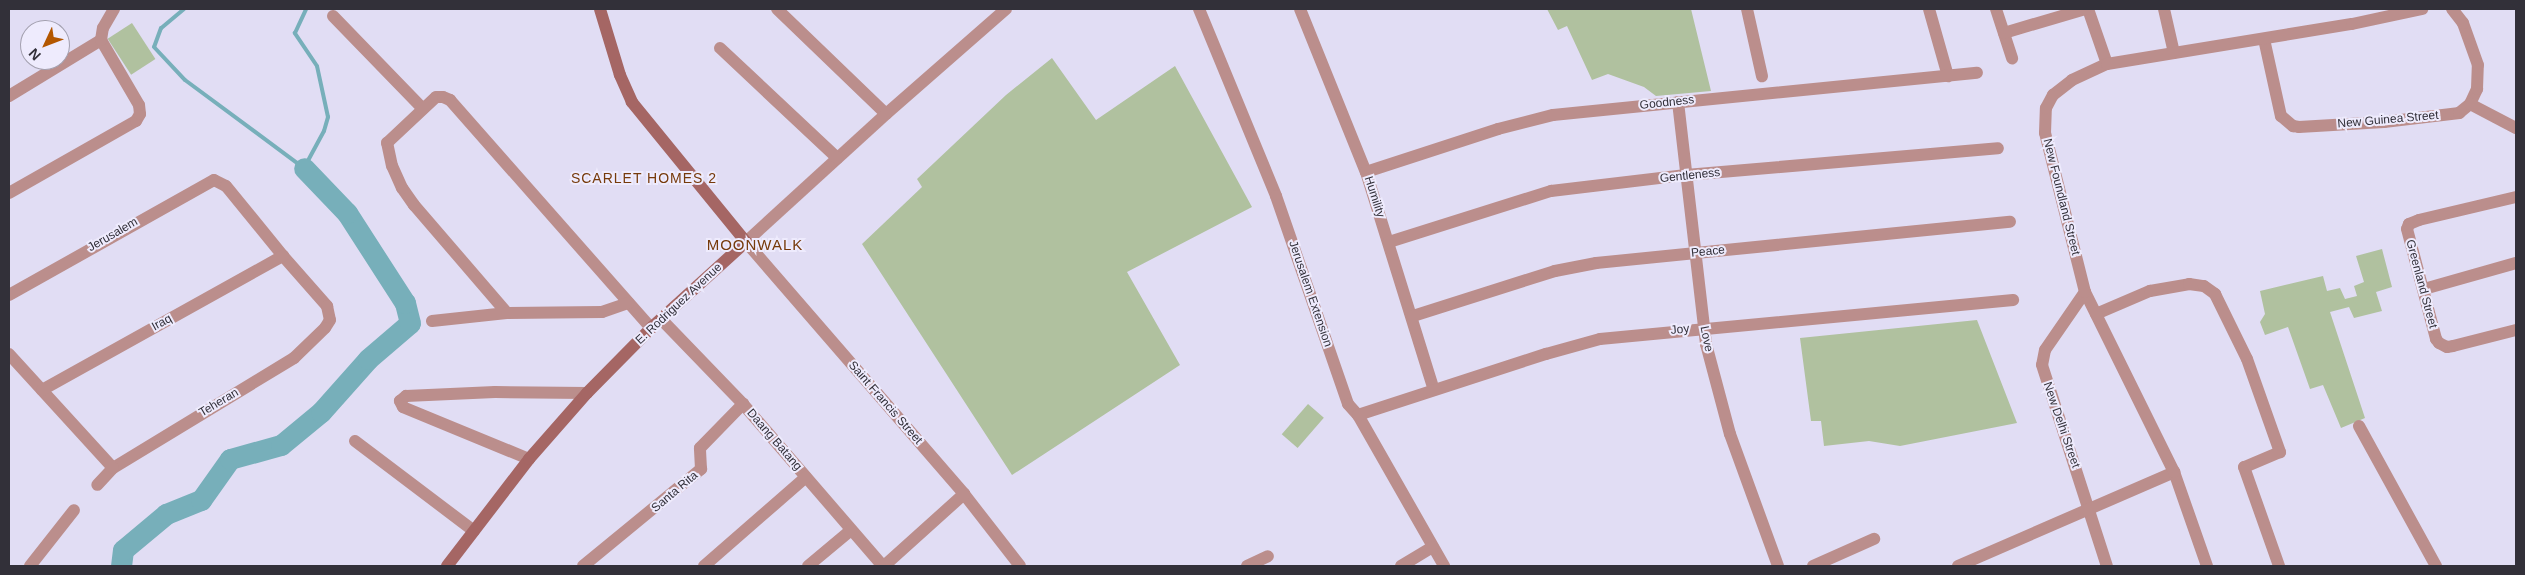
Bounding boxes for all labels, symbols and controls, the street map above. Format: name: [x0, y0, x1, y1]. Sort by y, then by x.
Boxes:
north arrow: [20, 20, 70, 70]
text: N: [25, 45, 44, 64]
street label: Goodness: [1639, 93, 1695, 113]
street label: New Guinea Street: [2337, 108, 2439, 132]
street label: New Foundland Street: [2040, 137, 2082, 257]
street label: Gentleness: [1659, 166, 1721, 186]
district label: SCARLET HOMES 2: [569, 170, 719, 186]
street label: Humility: [1361, 174, 1387, 220]
street label: Jerusalem: [85, 215, 141, 255]
district label: MOONWALK: [706, 236, 804, 254]
street label: Greenland Street: [2402, 238, 2440, 330]
street label: Jerusalem Extension: [1285, 239, 1335, 349]
street label: Peace: [1690, 243, 1726, 261]
street label: E. Rodriguez Avenue: [633, 260, 725, 348]
street label: Iraq: [149, 312, 175, 334]
street label: Joy: [1670, 322, 1690, 338]
street label: Love: [1696, 325, 1716, 353]
street label: Saint Francis Street: [845, 359, 925, 447]
street label: New Delhi Street: [2040, 380, 2082, 470]
street label: Teheran: [197, 386, 241, 420]
street label: Daang Batang: [743, 406, 805, 474]
street label: Santa Rita: [649, 468, 701, 516]

